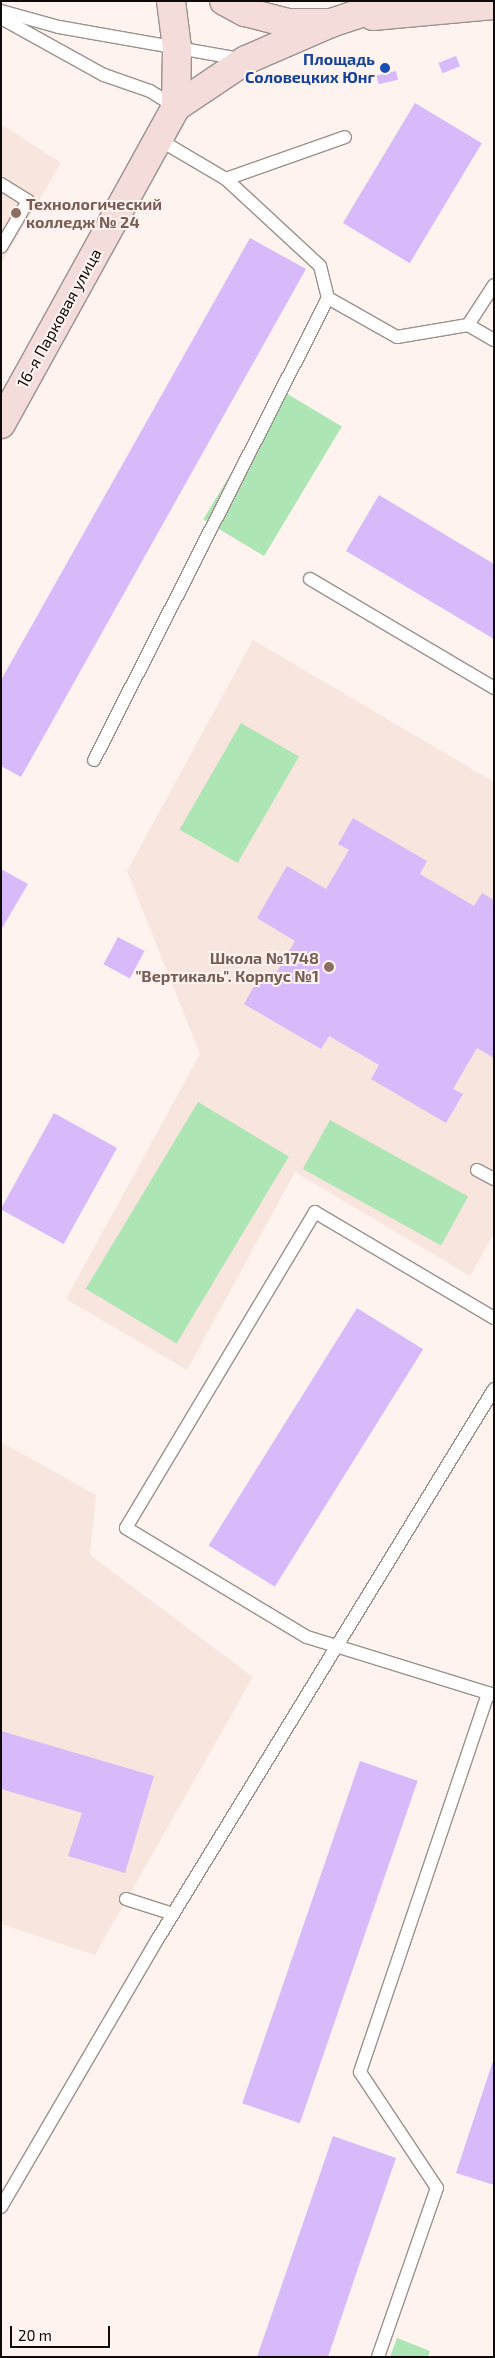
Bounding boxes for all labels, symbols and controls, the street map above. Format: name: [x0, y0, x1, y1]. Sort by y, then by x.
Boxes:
place label: Площадь Соловецких Юнг: [245, 49, 375, 87]
marker: Площадь Соловецких Юнг: [379, 62, 391, 74]
place label: Технологический колледж № 24: [26, 194, 162, 232]
marker: Технологический колледж № 24: [10, 207, 22, 219]
street label: 16-я Парковая улица: [13, 245, 105, 391]
place label: Школа №1748 "Вертикаль". Корпус №1: [135, 948, 319, 986]
marker: Школа №1748 "Вертикаль". Корпус №1: [323, 961, 335, 973]
scale bar: [12, 2316, 112, 2348]
text: 20 m: [18, 2326, 52, 2344]

